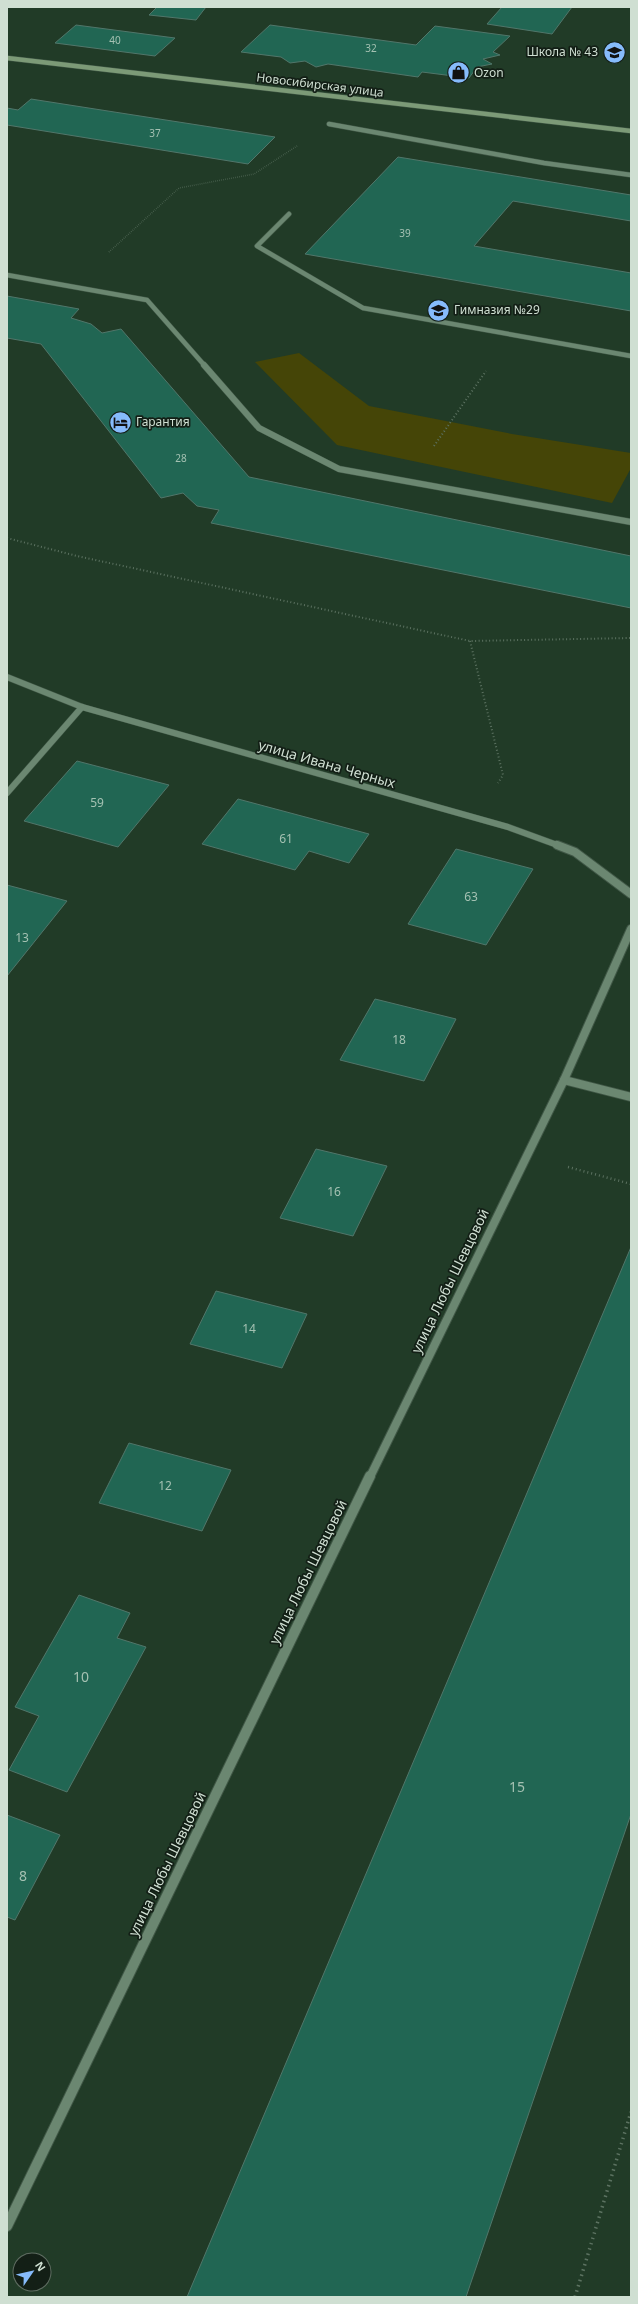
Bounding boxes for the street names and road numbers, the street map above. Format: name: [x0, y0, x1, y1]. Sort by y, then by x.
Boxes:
street label: Новосибирская улица: [255, 68, 385, 101]
street label: улица Ивана Черных: [256, 735, 399, 792]
street label: улица Любы Шевцовой: [406, 1205, 493, 1356]
street label: улица Любы Шевцовой: [264, 1496, 351, 1647]
street label: улица Любы Шевцовой: [123, 1788, 210, 1939]

